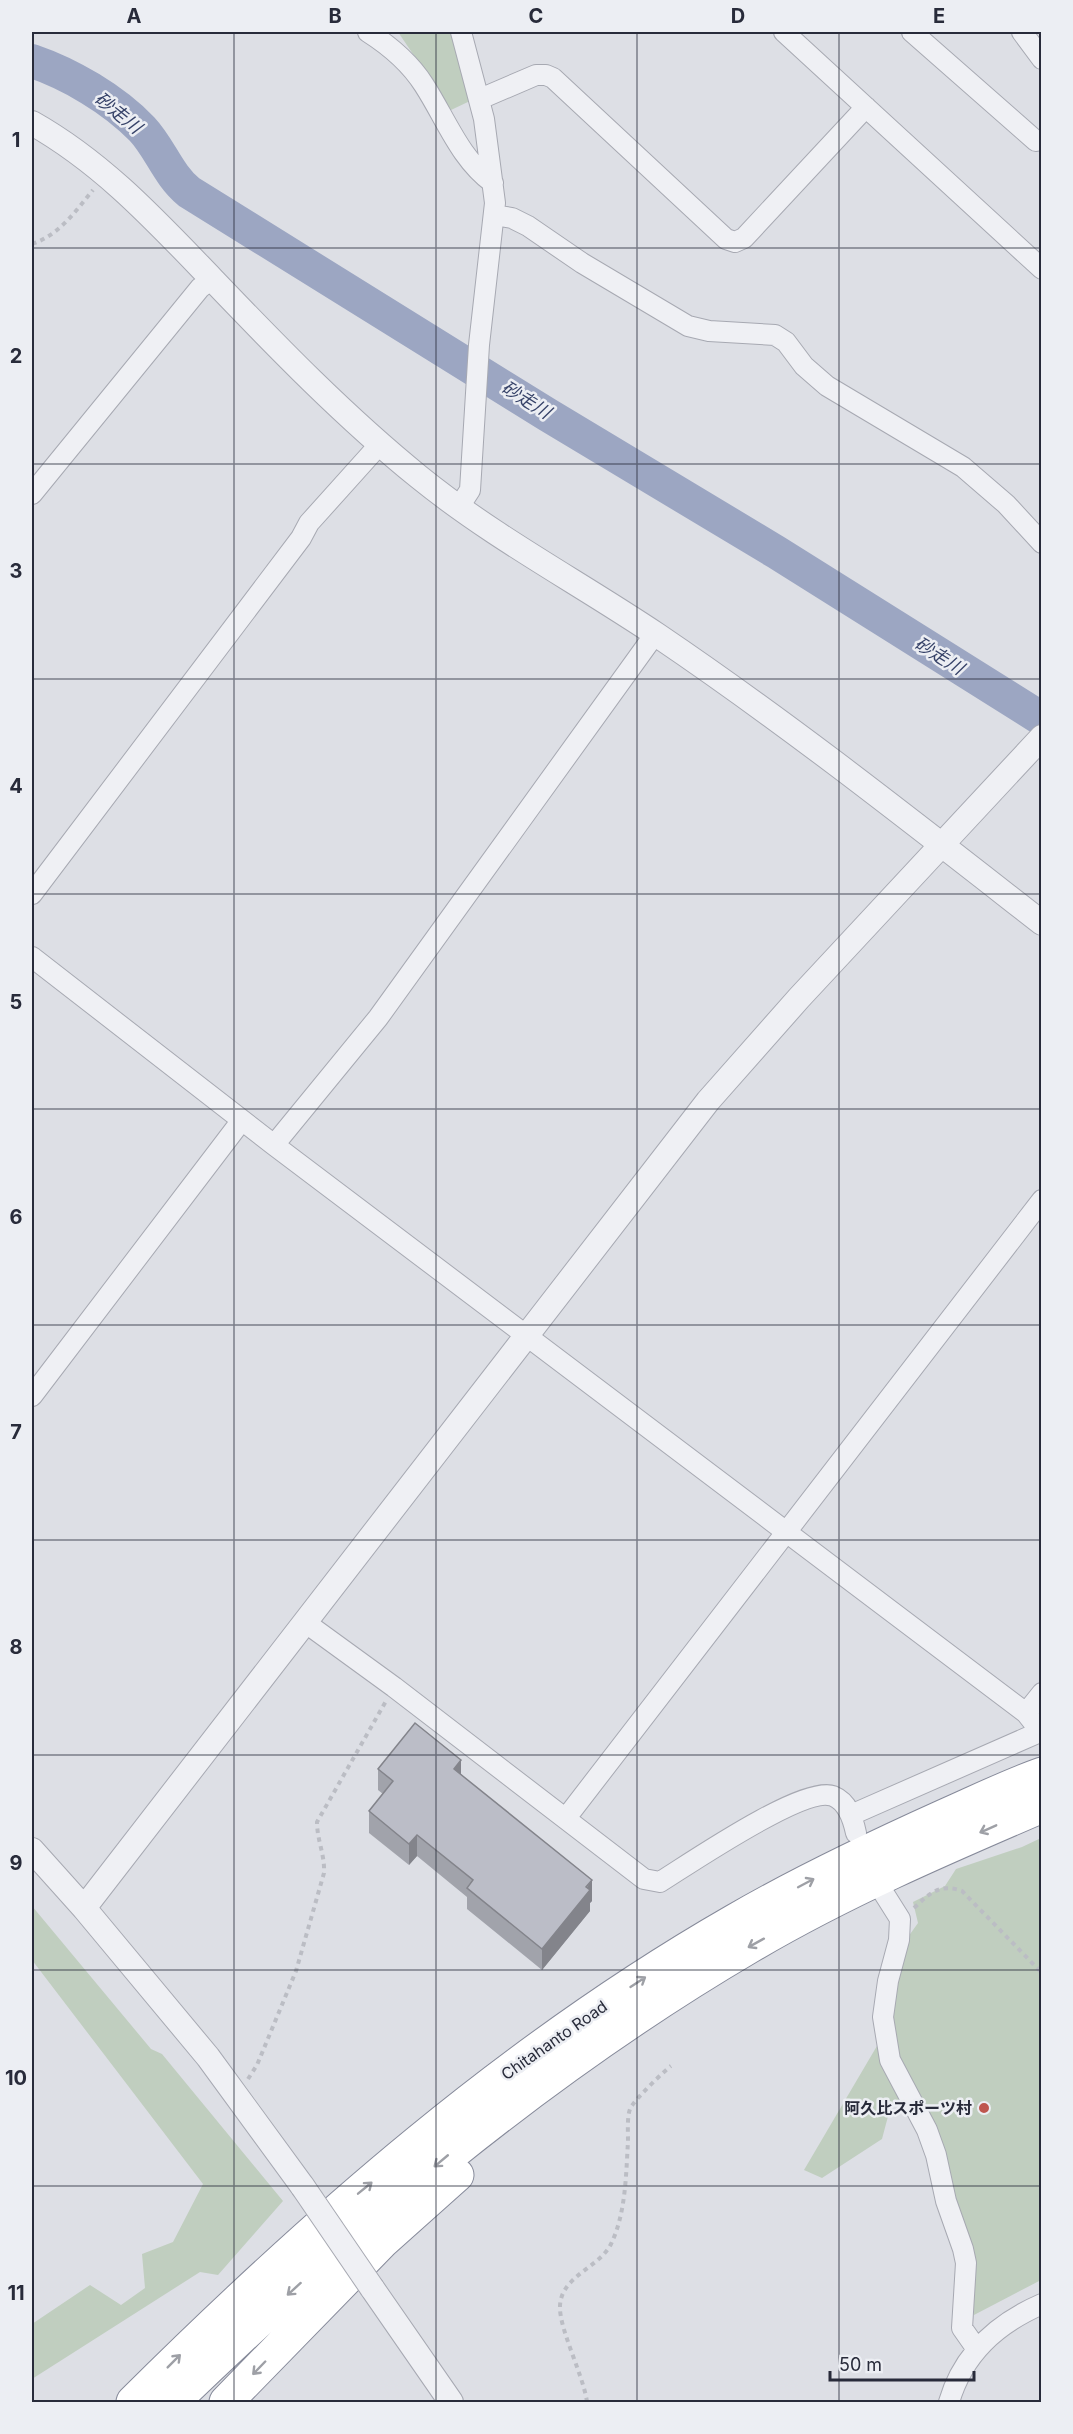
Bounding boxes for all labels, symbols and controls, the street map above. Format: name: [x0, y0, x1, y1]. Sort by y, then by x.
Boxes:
text: A: [127, 4, 142, 28]
text: B: [328, 4, 342, 28]
text: C: [529, 4, 543, 28]
text: D: [731, 4, 745, 28]
text: E: [933, 4, 945, 28]
water label: 砂走川: [91, 87, 147, 139]
text: 1: [12, 128, 20, 152]
text: 2: [10, 344, 22, 368]
water label: 砂走川: [498, 376, 556, 424]
text: 3: [10, 559, 22, 583]
water label: 砂走川: [911, 632, 969, 680]
text: 4: [9, 774, 23, 798]
text: 5: [10, 990, 22, 1014]
text: 6: [10, 1205, 23, 1229]
text: 7: [10, 1420, 22, 1444]
text: 8: [9, 1635, 23, 1659]
one-way arrow: [979, 1824, 998, 1835]
text: 9: [10, 1851, 23, 1875]
one-way arrow: [796, 1877, 814, 1888]
one-way arrow: [748, 1937, 765, 1949]
one-way arrow: [629, 1976, 646, 1988]
street label: Chitahanto Road: [497, 1996, 611, 2084]
text: 10: [5, 2066, 27, 2090]
place label: 阿久比スポーツ村: [844, 2098, 972, 2118]
marker: 阿久比スポーツ村: [977, 2101, 991, 2115]
one-way arrow: [433, 2154, 449, 2167]
one-way arrow: [357, 2181, 373, 2194]
text: 11: [7, 2281, 25, 2305]
one-way arrow: [287, 2282, 302, 2296]
scale bar: [830, 2344, 974, 2382]
one-way arrow: [167, 2354, 182, 2369]
text: 50 m: [839, 2354, 882, 2375]
one-way arrow: [252, 2360, 267, 2375]

